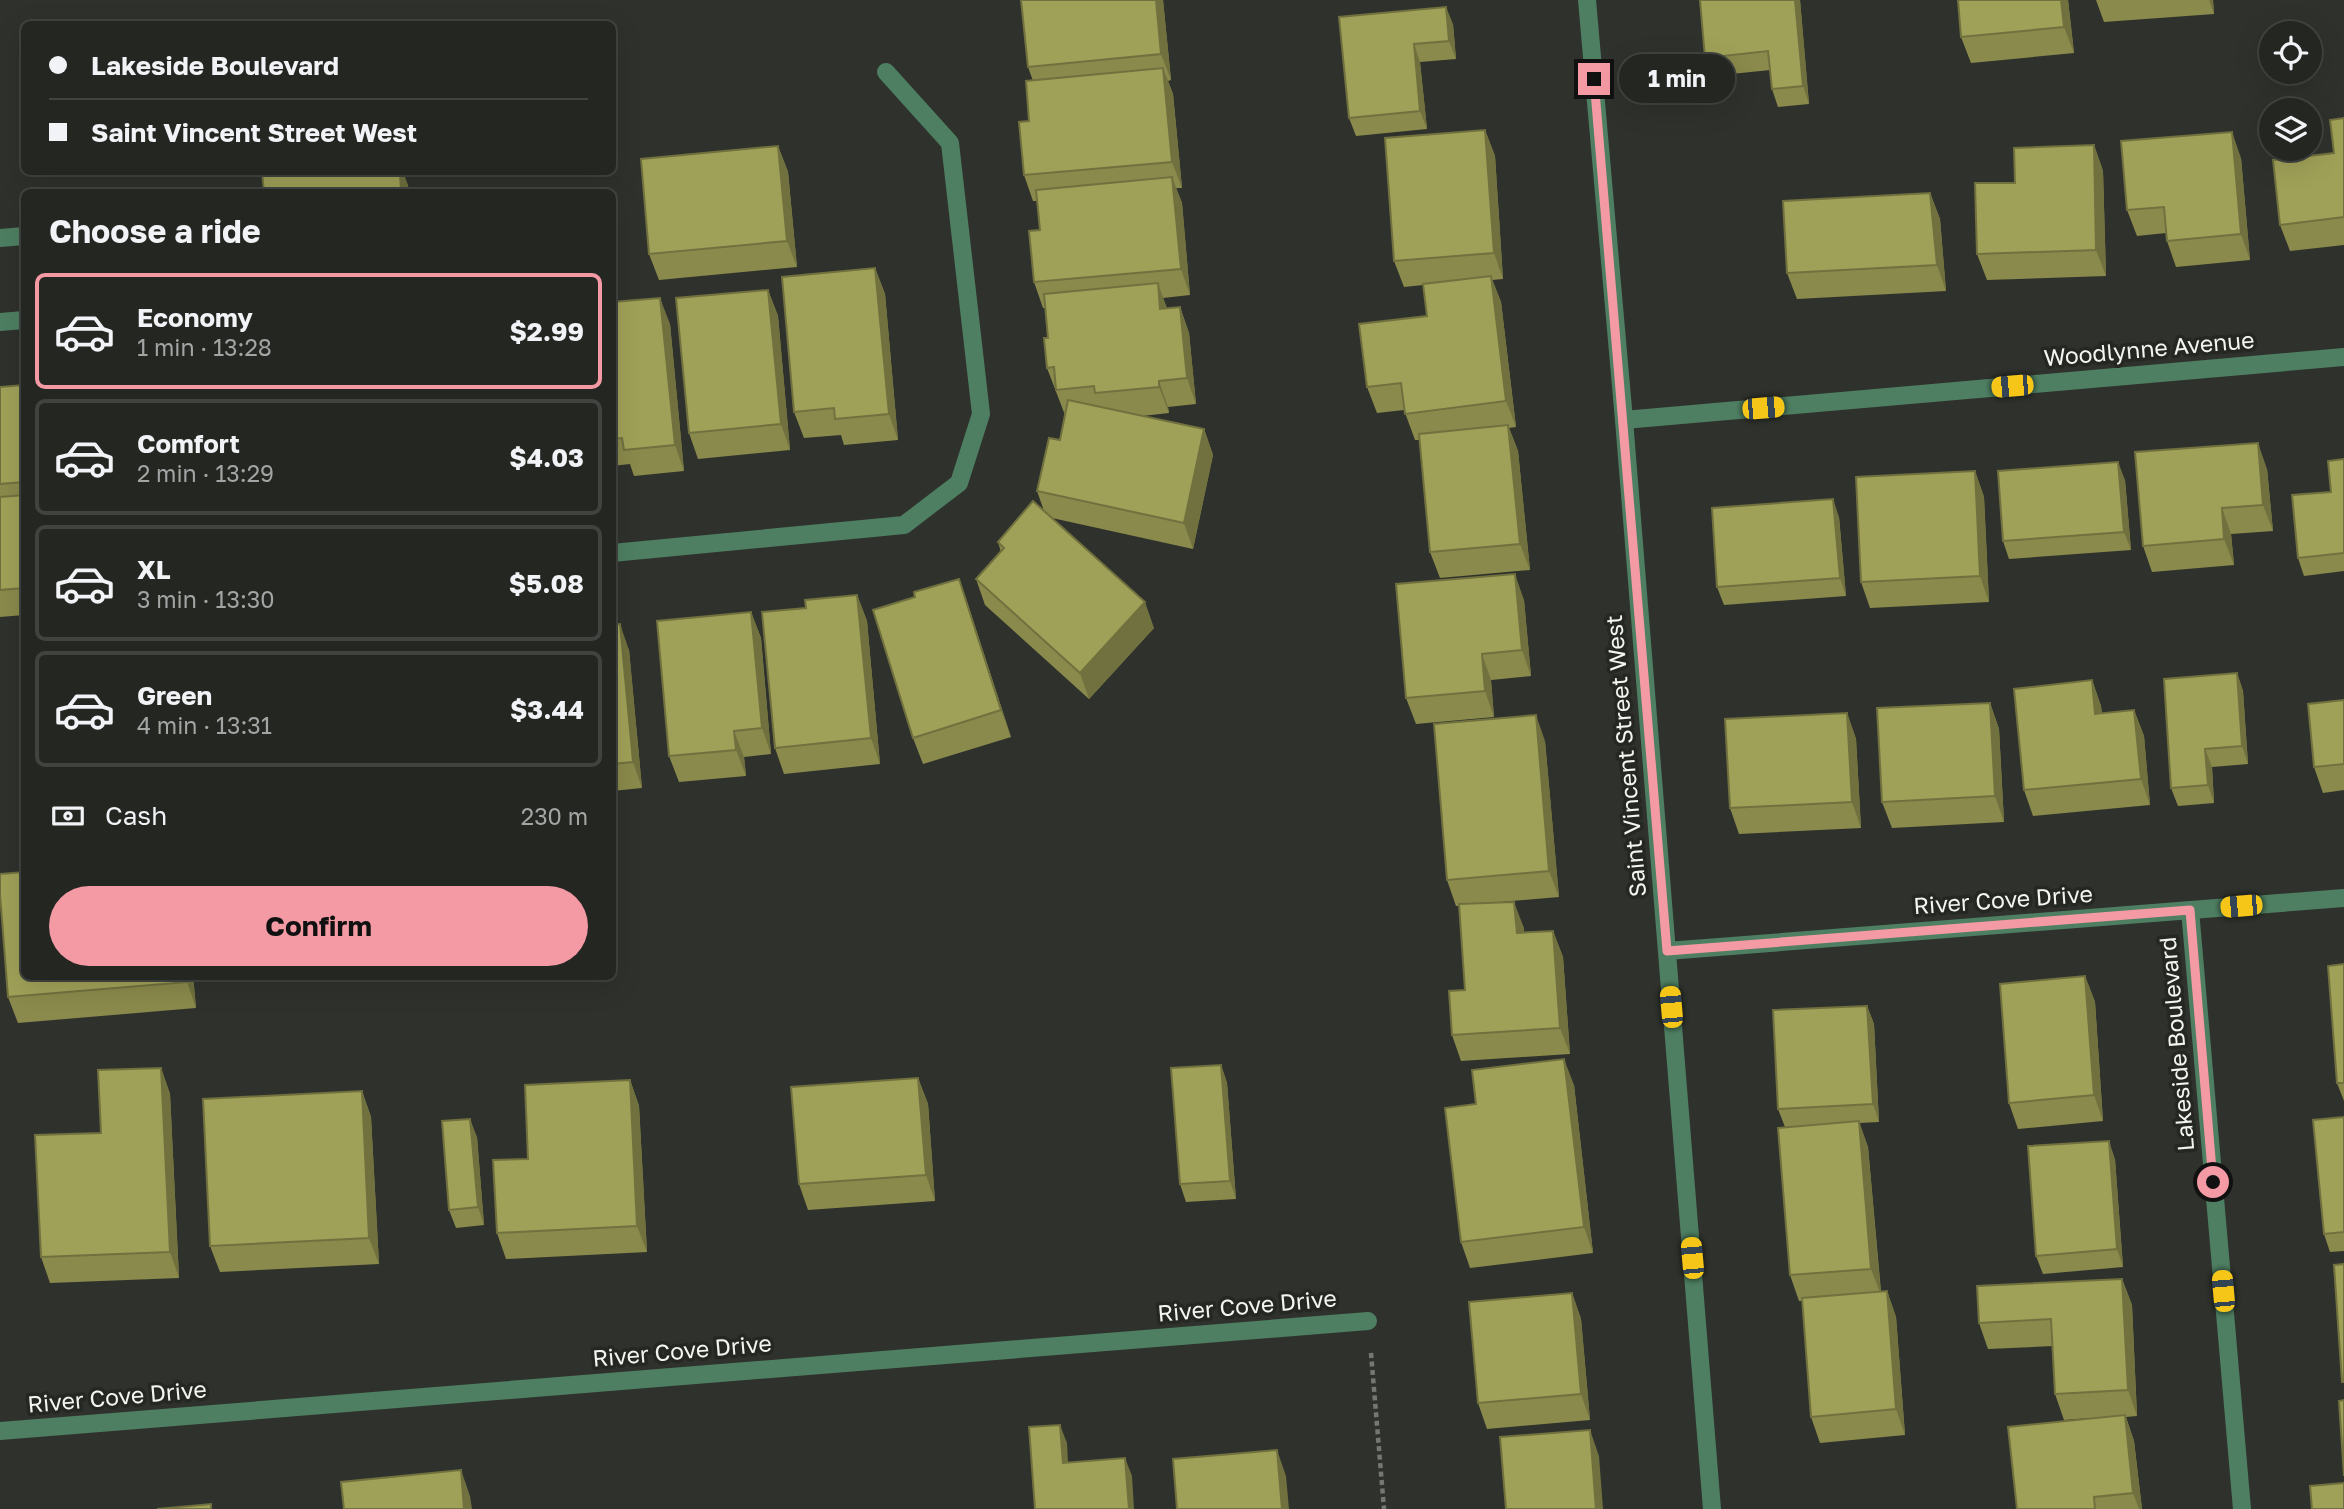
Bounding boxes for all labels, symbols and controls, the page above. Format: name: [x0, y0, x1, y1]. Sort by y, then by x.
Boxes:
map controls: [2259, 21, 2322, 161]
button: locate: [2259, 21, 2322, 84]
text: Lakeside Boulevard: [91, 50, 339, 81]
callout: 1 min: [1618, 55, 1734, 104]
route end: [1578, 63, 1610, 95]
text: 1 min: [1648, 64, 1706, 92]
button: layers: [2259, 98, 2322, 161]
text: Saint Vincent Street West: [91, 117, 417, 148]
text: Choose a ride: [49, 212, 261, 250]
icon: car: [53, 300, 116, 363]
text: Economy: [137, 302, 253, 333]
text: $2.99: [509, 316, 584, 347]
street label: Woodlynne Avenue: [2042, 325, 2255, 371]
text: 1 min · 13:28: [137, 333, 272, 361]
car: [1991, 374, 2034, 398]
car: [1742, 396, 1785, 420]
icon: car: [53, 426, 116, 489]
text: Comfort: [137, 428, 240, 459]
text: $4.03: [509, 442, 584, 473]
text: 2 min · 13:29: [137, 459, 274, 487]
icon: car: [53, 552, 116, 615]
text: XL: [137, 554, 171, 585]
text: $5.08: [509, 568, 584, 599]
text: 3 min · 13:30: [137, 585, 275, 613]
street label: Saint Vincent Street West: [1599, 614, 1651, 898]
icon: car: [53, 678, 116, 741]
text: Green: [137, 680, 212, 711]
text: $3.44: [510, 694, 584, 725]
text: 4 min · 13:31: [137, 711, 272, 739]
icon: cash: [49, 797, 87, 835]
text: Cash: [105, 800, 167, 831]
text: 230 m: [521, 802, 588, 830]
street label: River Cove Drive: [1912, 879, 2094, 919]
button: Confirm: [49, 886, 588, 966]
car: [2220, 894, 2263, 918]
street label: Lakeside Boulevard: [2153, 936, 2199, 1152]
car: [1659, 985, 1684, 1029]
route start: [2197, 1166, 2229, 1198]
car: [1680, 1236, 1705, 1280]
car: [2211, 1269, 2236, 1313]
street label: River Cove Drive: [1156, 1283, 1338, 1327]
street label: River Cove Drive: [591, 1328, 773, 1372]
street label: River Cove Drive: [26, 1374, 208, 1418]

